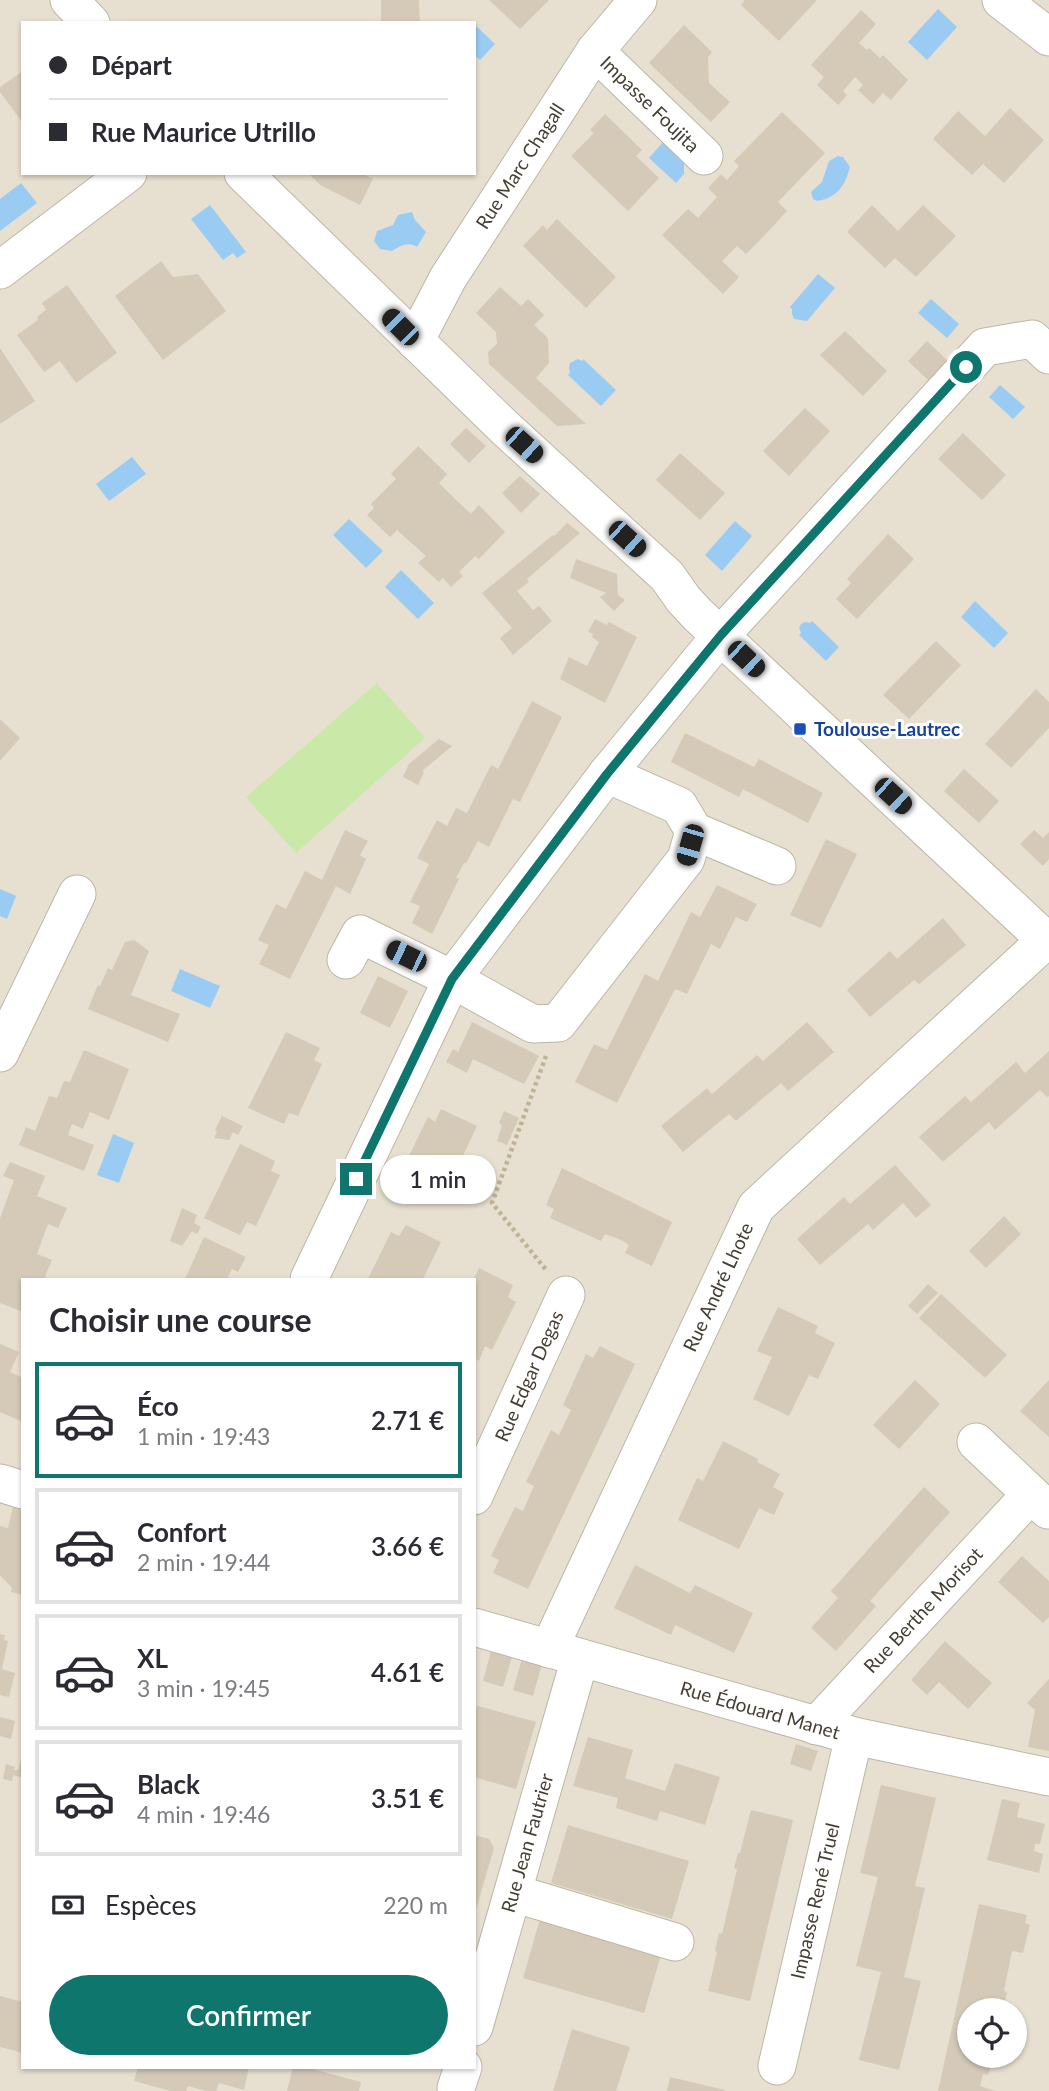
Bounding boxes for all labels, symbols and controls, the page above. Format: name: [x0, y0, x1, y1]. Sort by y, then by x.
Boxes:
text: Départ: [91, 49, 172, 81]
street label: Impasse Foujita: [596, 51, 705, 157]
street label: Rue Marc Chagall: [470, 99, 569, 233]
text: Rue Maurice Utrillo: [91, 116, 316, 148]
car: [378, 305, 423, 349]
route start: [950, 351, 982, 383]
car: [502, 423, 547, 467]
car: [605, 517, 650, 561]
car: [724, 637, 769, 681]
place label: Toulouse-Lautrec: [814, 717, 960, 740]
marker: Toulouse-Lautrec: [792, 721, 808, 737]
car: [871, 774, 916, 818]
car: [675, 822, 706, 868]
car: [383, 937, 430, 975]
callout: 1 min: [380, 1154, 496, 1204]
route end: [340, 1163, 372, 1195]
text: 1 min: [410, 1165, 466, 1193]
street label: Rue André Lhote: [678, 1219, 757, 1355]
text: Choisir une course: [49, 1300, 312, 1339]
street label: Rue Edgar Degas: [489, 1307, 568, 1445]
icon: car: [53, 1389, 116, 1452]
text: Éco: [137, 1390, 179, 1422]
text: 2.71 €: [371, 1404, 444, 1436]
text: 1 min · 19:43: [137, 1422, 270, 1450]
icon: car: [53, 1515, 116, 1578]
text: Confort: [137, 1516, 227, 1548]
text: 3.66 €: [371, 1530, 444, 1562]
street label: Rue Berthe Morisot: [858, 1542, 987, 1677]
text: 2 min · 19:44: [137, 1548, 270, 1576]
icon: car: [53, 1641, 116, 1704]
text: XL: [137, 1642, 168, 1674]
text: 4.61 €: [371, 1656, 444, 1688]
text: 3 min · 19:45: [137, 1674, 270, 1702]
street label: Rue Édouard Manet: [678, 1676, 843, 1743]
icon: car: [53, 1767, 116, 1830]
text: Black: [137, 1768, 200, 1800]
street label: Rue Jean Fautrier: [496, 1771, 557, 1915]
text: 3.51 €: [371, 1782, 444, 1814]
text: 4 min · 19:46: [137, 1800, 270, 1828]
street label: Impasse René Truel: [785, 1821, 844, 1981]
icon: cash: [49, 1886, 87, 1924]
text: Espèces: [105, 1889, 197, 1921]
text: 220 m: [383, 1891, 448, 1919]
button: Confirmer: [49, 1975, 448, 2055]
map controls: [957, 1998, 1027, 2068]
button: locate: [957, 1998, 1027, 2068]

